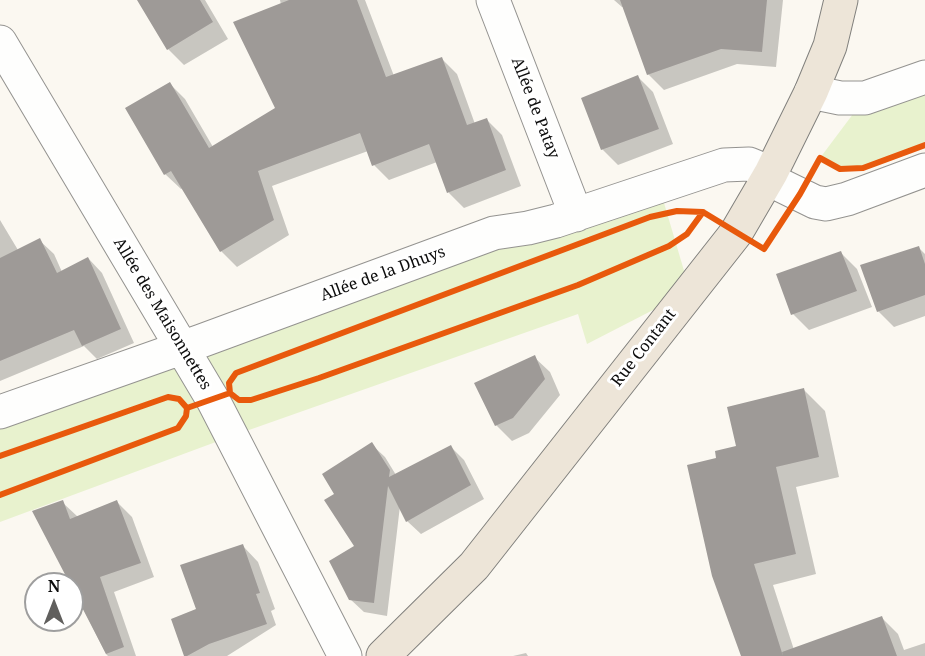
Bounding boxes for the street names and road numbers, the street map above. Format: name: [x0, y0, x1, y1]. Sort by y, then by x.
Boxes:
street label: Allée de Patay: [507, 55, 563, 161]
street label: Allée des Maisonnettes: [109, 234, 215, 394]
street label: Allée de la Dhuys: [318, 243, 448, 305]
street label: Rue Contant: [608, 305, 680, 391]

